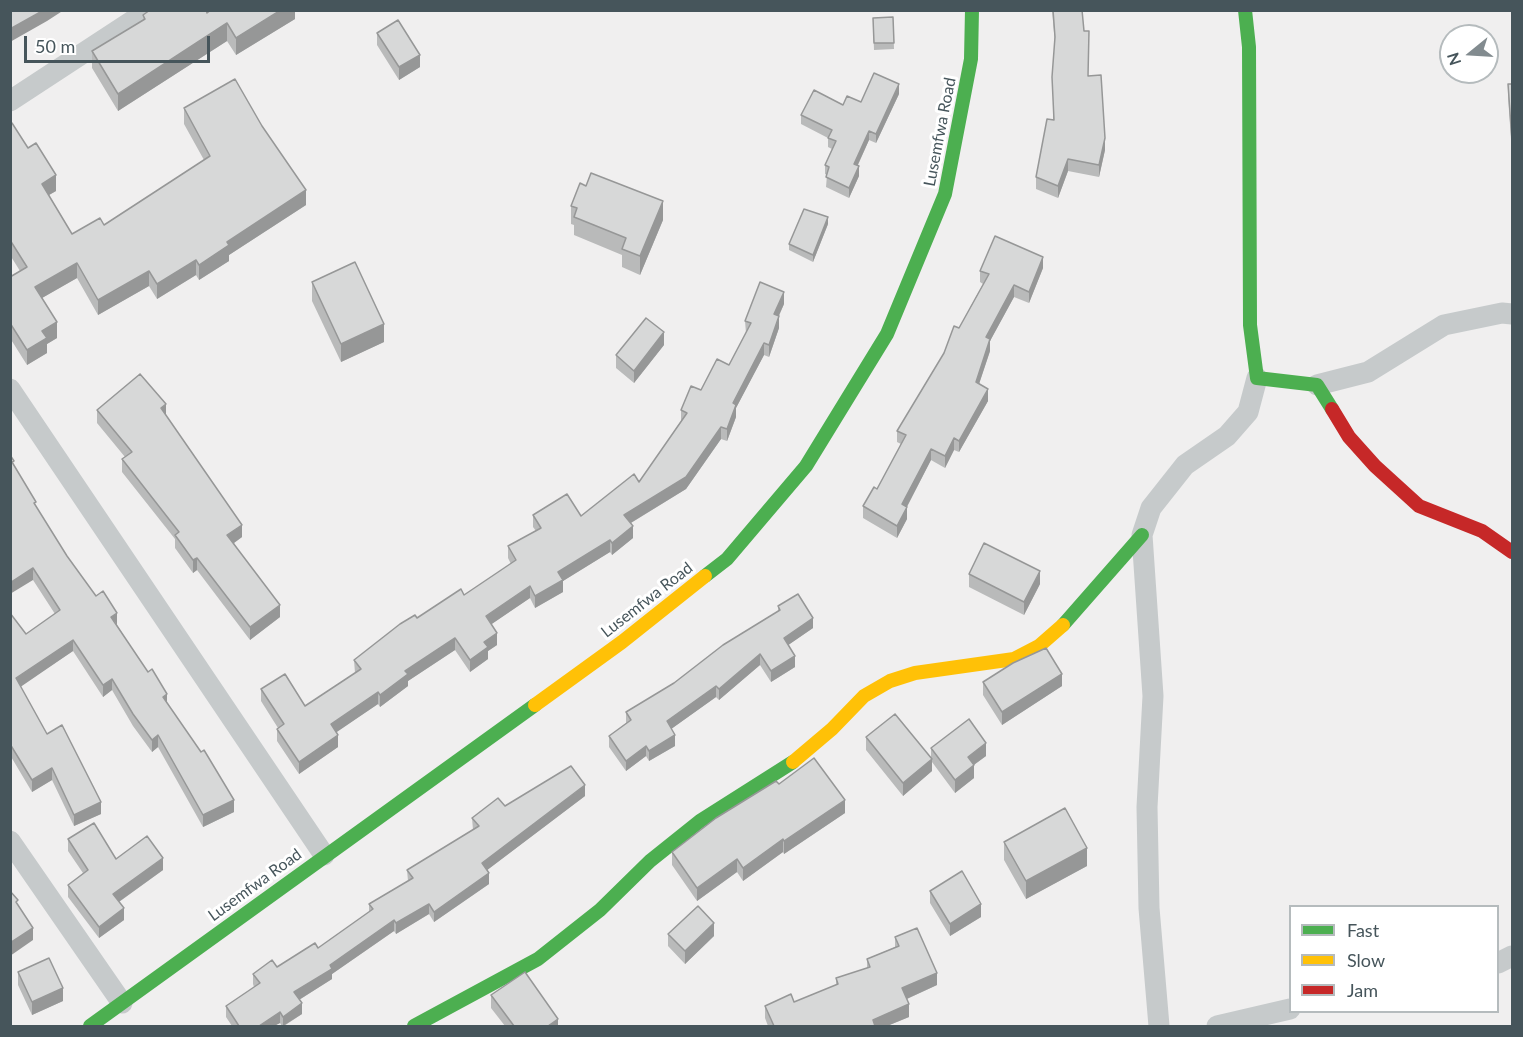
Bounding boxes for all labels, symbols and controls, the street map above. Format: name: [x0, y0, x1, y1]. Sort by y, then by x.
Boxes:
scale bar: [27, 24, 213, 62]
north arrow: [1439, 24, 1499, 84]
text: 50 m: [35, 35, 75, 57]
text: N: [1442, 50, 1464, 68]
street label: Lusemfwa Road: [920, 76, 960, 188]
street label: Lusemfwa Road: [597, 558, 697, 642]
street label: Lusemfwa Road: [205, 845, 305, 925]
legend: [1289, 905, 1499, 1013]
text: Fast: [1347, 919, 1379, 941]
text: Slow: [1347, 949, 1385, 971]
text: Jam: [1347, 979, 1378, 1001]

